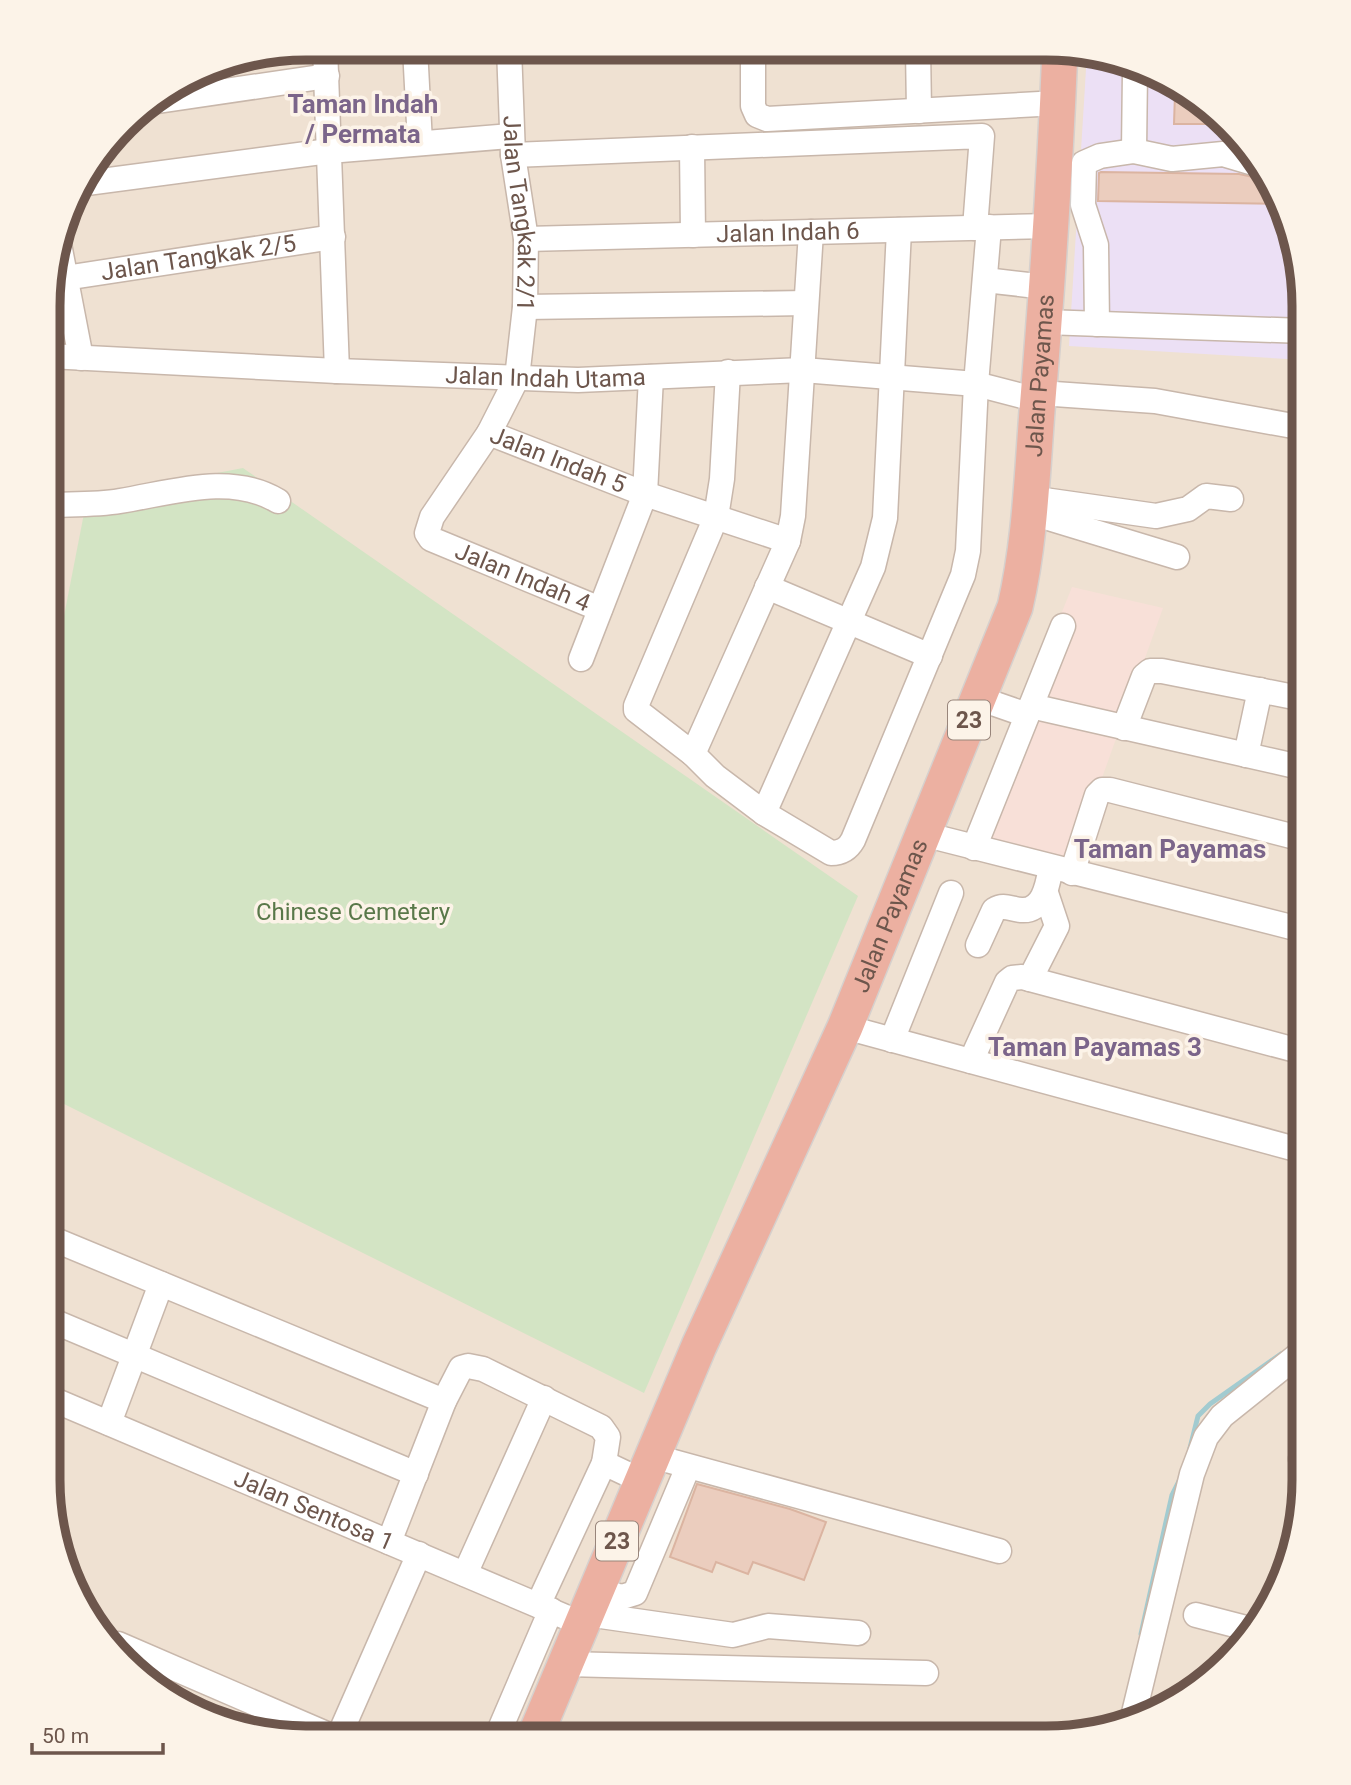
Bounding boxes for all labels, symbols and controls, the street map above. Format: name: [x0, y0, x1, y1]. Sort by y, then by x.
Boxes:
district label: Taman Indah / Permata: [288, 89, 438, 149]
street label: Jalan Tangkak 2/1: [498, 115, 541, 312]
street label: Jalan Indah 6: [716, 217, 860, 248]
street label: Jalan Tangkak 2/5: [99, 229, 298, 286]
street label: Jalan Payamas: [1020, 293, 1060, 458]
street label: Jalan Indah Utama: [445, 361, 646, 394]
street label: Jalan Indah 5: [486, 421, 630, 499]
street label: Jalan Indah 4: [451, 537, 594, 617]
road number: 23: [948, 700, 990, 740]
district label: Taman Payamas: [1074, 834, 1266, 864]
street label: Jalan Payamas: [846, 835, 934, 997]
park label: Chinese Cemetery: [256, 898, 451, 926]
district label: Taman Payamas 3: [988, 1032, 1202, 1062]
street label: Jalan Sentosa 1: [230, 1464, 398, 1557]
road number: 23: [596, 1522, 638, 1560]
scale bar: [32, 1712, 163, 1756]
text: 50 m: [42, 1724, 89, 1748]

